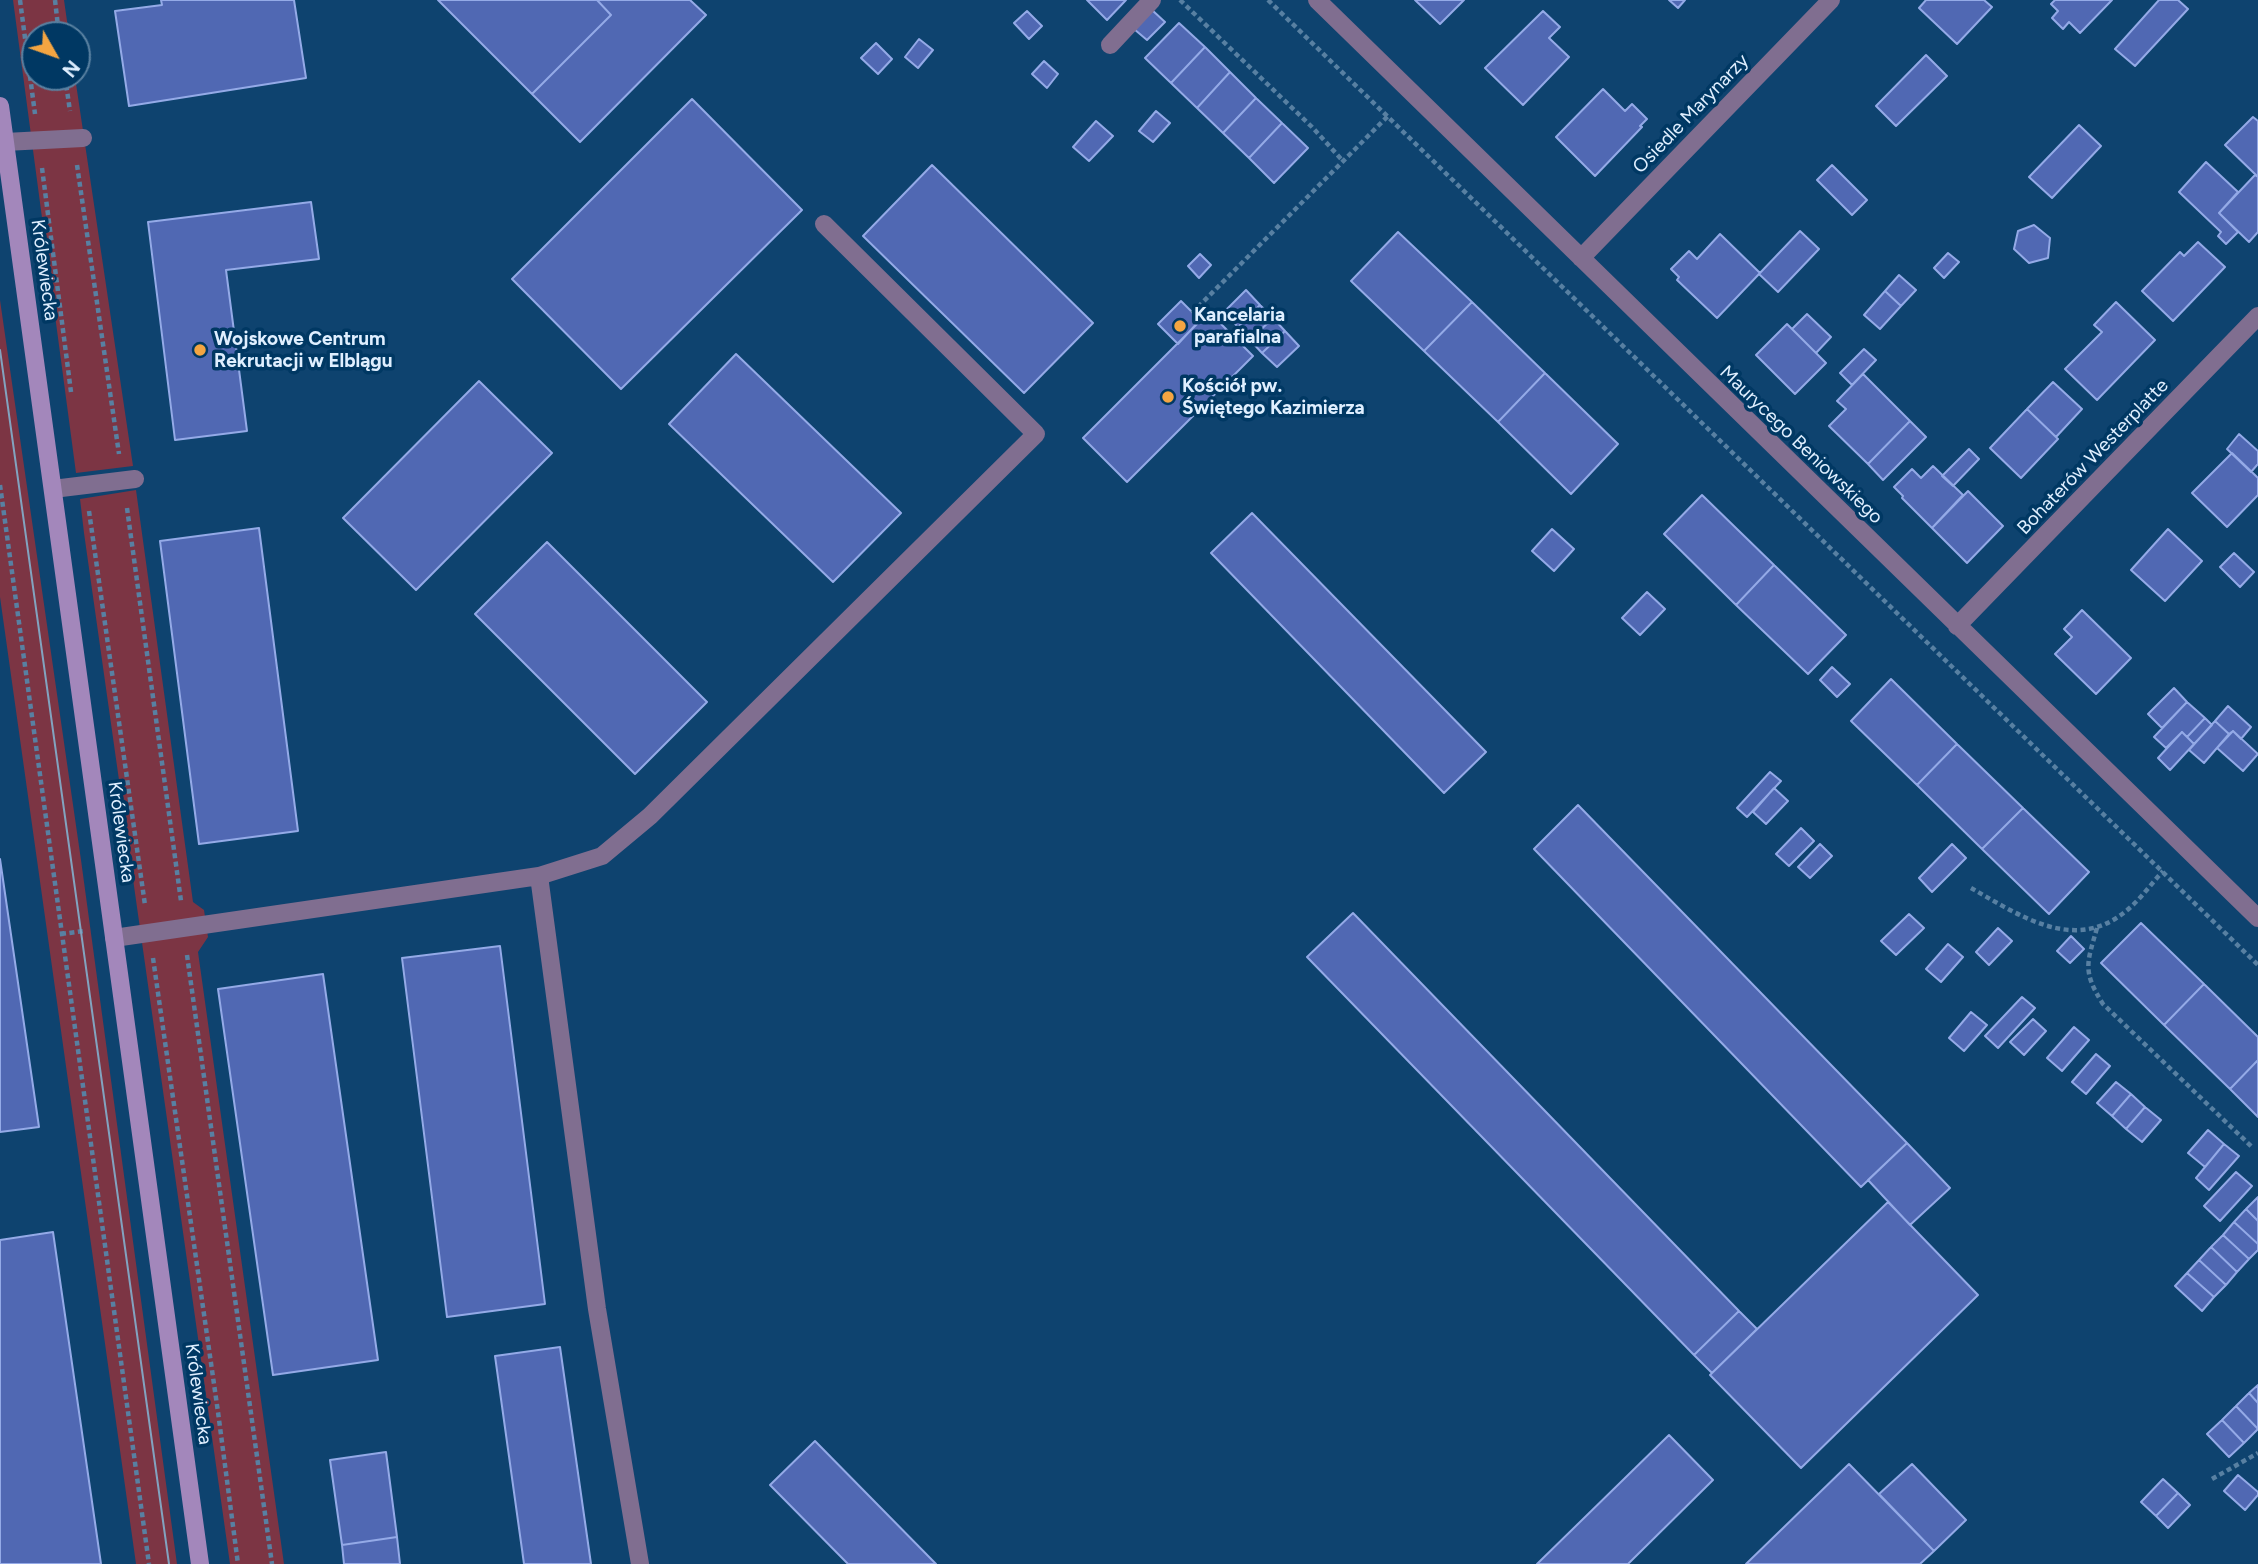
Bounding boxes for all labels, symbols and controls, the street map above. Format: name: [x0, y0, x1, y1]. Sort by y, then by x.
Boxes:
north arrow: [21, 21, 91, 91]
street label: Osiedle Marynarzy: [1628, 50, 1754, 178]
text: N: [57, 56, 84, 82]
street label: Królewiecka: [26, 218, 62, 322]
place label: Kancelaria parafialna: [1194, 304, 1285, 348]
marker: Kancelaria parafialna: [1172, 318, 1188, 334]
place label: Wojskowe Centrum Rekrutacji w Elblągu: [214, 328, 392, 372]
marker: Wojskowe Centrum Rekrutacji w Elblągu: [192, 342, 208, 358]
street label: Maurycego Beniowskiego: [1715, 361, 1887, 529]
street label: Bohaterów Westerplatte: [2013, 374, 2173, 540]
place label: Kościół pw. Świętego Kazimierza: [1182, 375, 1365, 419]
marker: Kościół pw. Świętego Kazimierza: [1160, 389, 1176, 405]
street label: Królewiecka: [103, 780, 139, 884]
street label: Królewiecka: [180, 1342, 216, 1446]

